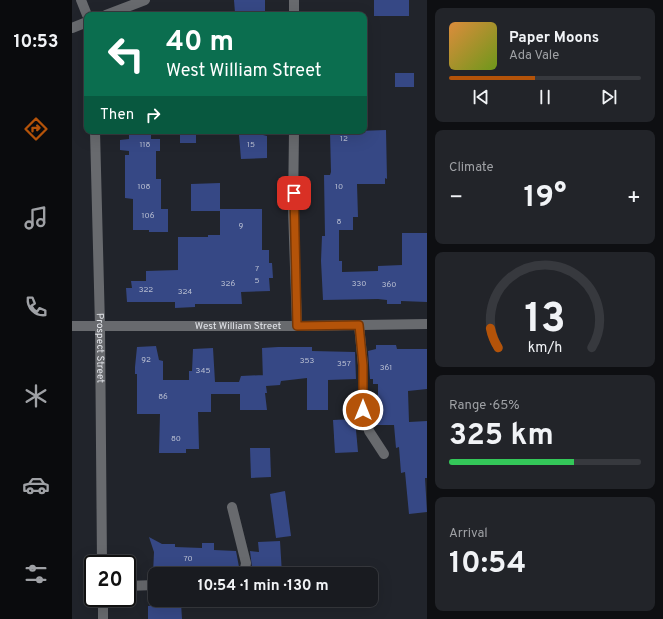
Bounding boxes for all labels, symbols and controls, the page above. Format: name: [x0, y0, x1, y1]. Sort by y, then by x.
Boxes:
text: 40 m: [166, 25, 234, 61]
icon: left: [100, 28, 152, 80]
text: Paper Moons: [509, 29, 599, 48]
text: 10:53: [13, 31, 59, 54]
text: Ada Vale: [509, 48, 559, 64]
text: West William Street: [166, 60, 322, 83]
icon: previous: [470, 86, 492, 108]
icon: pause: [534, 86, 556, 108]
icon: next: [598, 86, 620, 108]
icon: right: [142, 104, 164, 126]
text: Then: [100, 106, 134, 125]
icon: directions: [22, 115, 50, 143]
house number: 12: [340, 134, 348, 144]
house number: 118: [140, 140, 151, 150]
house number: 15: [247, 140, 255, 150]
text: Climate: [449, 160, 494, 176]
pin: [277, 176, 311, 210]
text: 19°: [524, 180, 566, 217]
house number: 108: [137, 182, 151, 192]
icon: arrive: [283, 182, 305, 204]
house number: 10: [335, 182, 343, 192]
text: −: [449, 185, 463, 212]
text: +: [627, 185, 641, 212]
icon: music: [22, 204, 50, 232]
house number: 106: [142, 211, 155, 221]
house number: 8: [337, 217, 342, 227]
house number: 9: [239, 221, 244, 231]
house number: 7: [255, 264, 259, 274]
house number: 5: [255, 276, 260, 286]
house number: 326: [221, 279, 235, 289]
house number: 330: [352, 279, 366, 289]
house number: 360: [382, 280, 396, 290]
house number: 322: [139, 285, 153, 295]
house number: 324: [178, 287, 192, 297]
icon: phone: [22, 293, 50, 321]
text: 13: [524, 293, 566, 346]
street label: Prospect Street: [93, 313, 107, 383]
street label: West William Street: [195, 320, 281, 333]
text: km/h: [528, 338, 562, 356]
house number: 92: [141, 355, 151, 365]
house number: 353: [300, 356, 314, 366]
house number: 357: [337, 359, 351, 369]
house number: 361: [380, 363, 392, 373]
house number: 345: [196, 366, 210, 376]
icon: climate: [22, 382, 50, 410]
position arrow: [342, 389, 384, 431]
house number: 86: [158, 392, 168, 402]
text: Range · 65%: [449, 398, 520, 414]
text: 325 km: [449, 418, 554, 455]
house number: 80: [171, 434, 181, 444]
icon: car: [22, 471, 50, 499]
text: Arrival: [449, 526, 488, 542]
text: 10:54: [449, 546, 526, 583]
house number: 70: [183, 554, 193, 564]
speed limit sign: 20: [84, 555, 136, 607]
icon: filters: [22, 560, 50, 588]
text: 10:54 · 1 min · 130 m: [197, 577, 329, 596]

